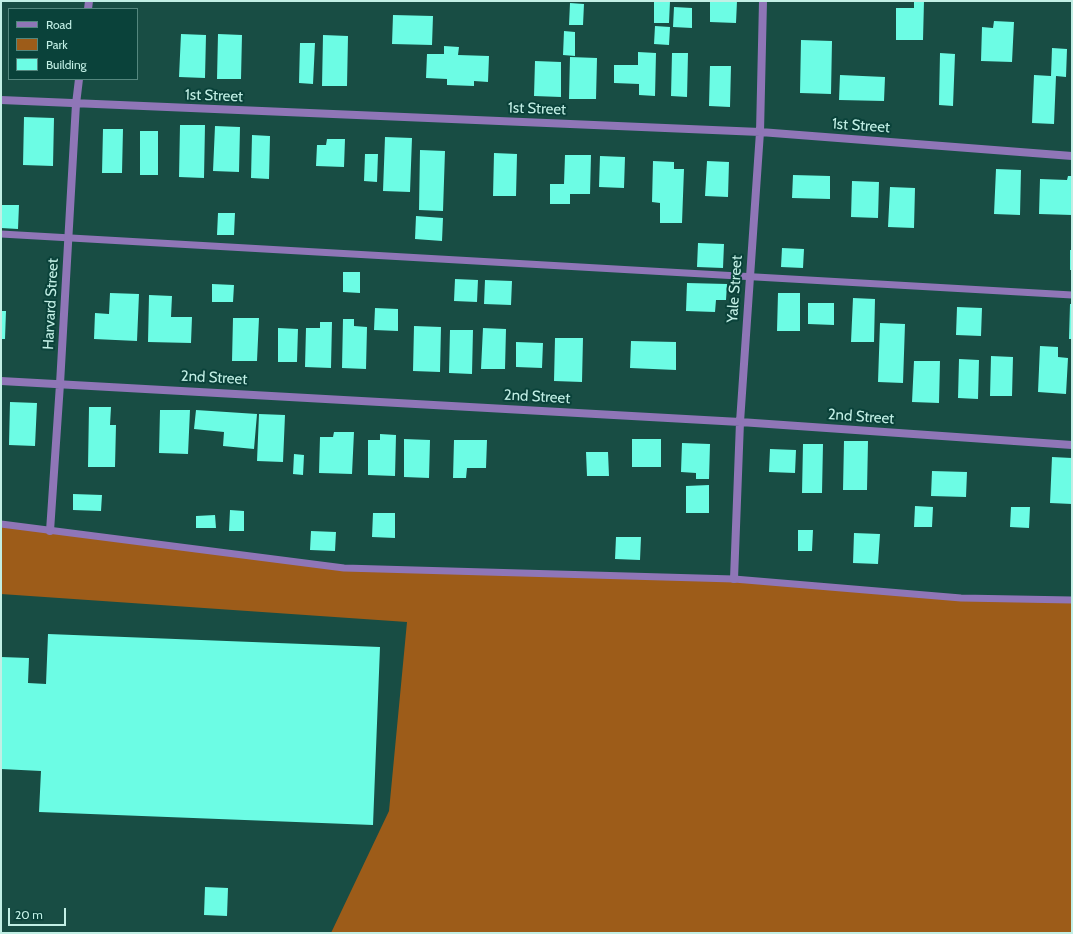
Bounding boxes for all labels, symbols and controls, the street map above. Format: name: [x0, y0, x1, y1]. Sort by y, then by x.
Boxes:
legend: [8, 8, 138, 80]
text: Road: [46, 17, 72, 32]
text: Park: [46, 37, 68, 52]
text: Building: [46, 57, 87, 72]
street label: 1st Street: [185, 86, 243, 106]
street label: 1st Street: [508, 99, 566, 119]
street label: 1st Street: [831, 115, 891, 137]
street label: Yale Street: [724, 255, 746, 323]
street label: Harvard Street: [40, 258, 62, 350]
street label: 2nd Street: [180, 367, 248, 389]
street label: 2nd Street: [503, 386, 571, 408]
street label: 2nd Street: [827, 406, 895, 428]
scale bar: [10, 900, 68, 926]
text: 20 m: [15, 907, 43, 922]

